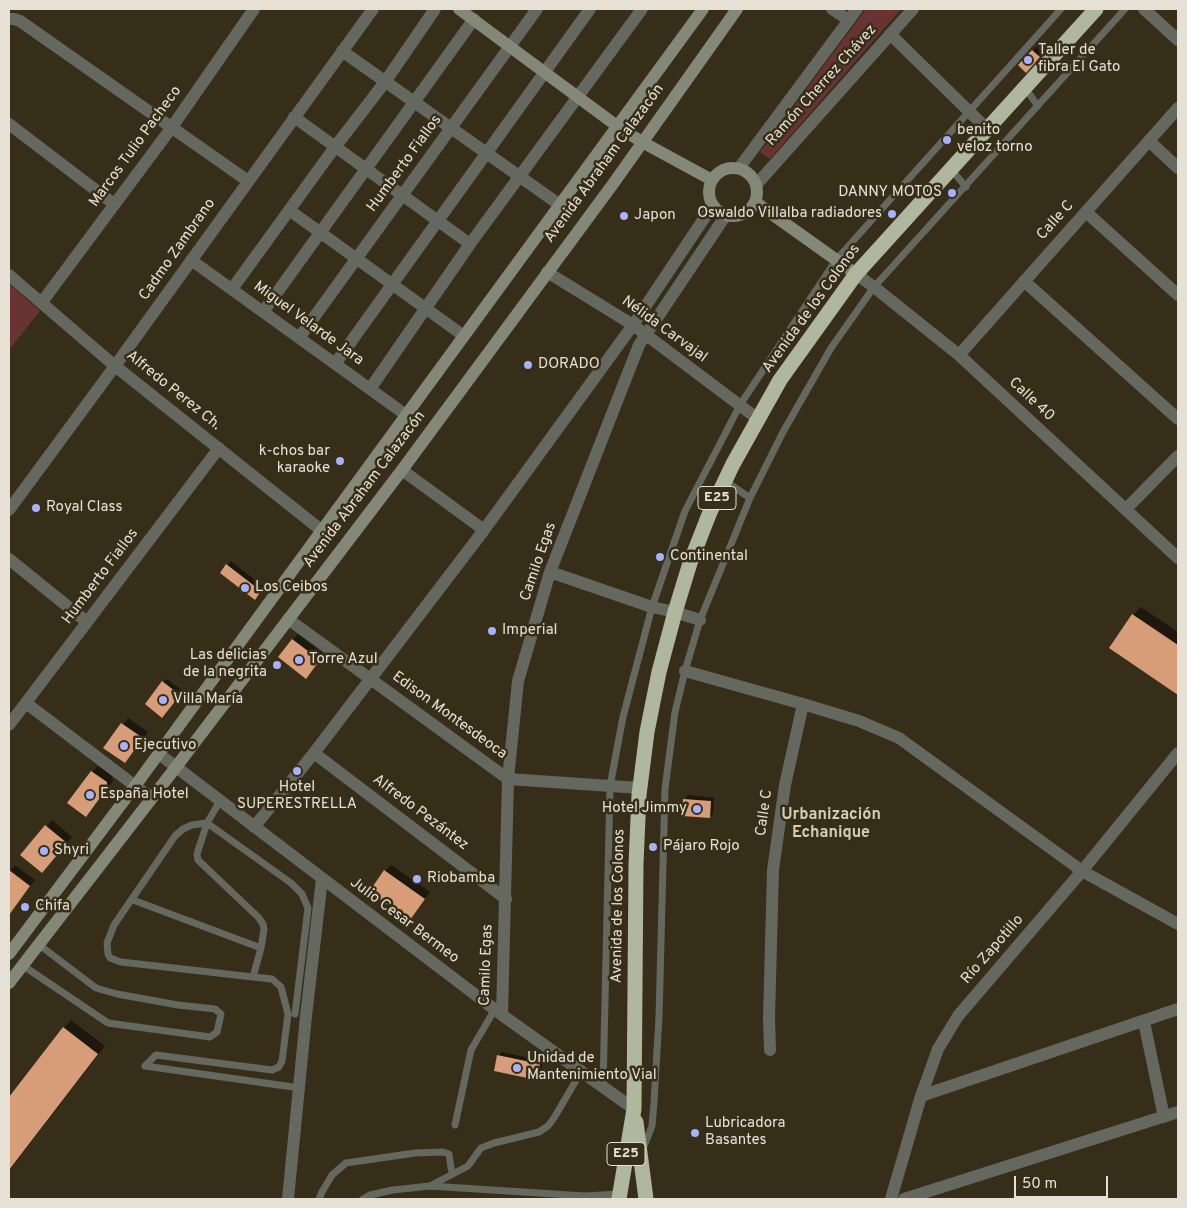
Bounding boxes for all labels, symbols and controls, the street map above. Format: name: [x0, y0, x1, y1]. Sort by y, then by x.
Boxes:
street label: Ramón Cherrez Chávez: [763, 22, 881, 150]
place label: Taller de fibra El Gato: [1038, 42, 1120, 77]
marker: Taller de fibra El Gato: [1022, 54, 1034, 66]
street label: Avenida Abraham Calazacón: [541, 81, 669, 247]
street label: Marcos Tulio Pacheco: [86, 83, 186, 211]
street label: Humberto Fiallos: [364, 112, 446, 216]
place label: benito veloz torno: [957, 122, 1033, 157]
marker: benito veloz torno: [941, 134, 953, 146]
place label: DANNY MOTOS: [838, 184, 942, 202]
marker: DANNY MOTOS: [946, 187, 958, 199]
street label: Cadmo Zambrano: [136, 195, 220, 305]
street label: Calle C: [1034, 198, 1078, 244]
place label: Oswaldo Villalba radiadores: [697, 205, 882, 223]
place label: Japon: [634, 207, 676, 225]
marker: Oswaldo Villalba radiadores: [886, 208, 898, 220]
marker: Japon: [618, 210, 630, 222]
street label: Avenida de los Colonos: [759, 241, 865, 377]
street label: Miguel Velarde Jara: [249, 278, 367, 370]
street label: Nélida Carvajal: [618, 293, 710, 367]
street label: Alfredo Perez Ch.: [122, 347, 224, 435]
place label: DORADO: [538, 356, 600, 374]
marker: DORADO: [522, 359, 534, 371]
street label: Calle 40: [1004, 374, 1058, 426]
street label: Avenida Abraham Calazacón: [300, 408, 430, 572]
place label: k-chos bar karaoke: [259, 443, 330, 478]
marker: k-chos bar karaoke: [334, 455, 346, 467]
road number: E25: [698, 486, 736, 509]
place label: Royal Class: [46, 499, 122, 517]
marker: Royal Class: [30, 502, 42, 514]
street label: Camilo Egas: [517, 520, 561, 604]
street label: Humberto Fiallos: [59, 526, 143, 628]
place label: Continental: [670, 548, 748, 566]
marker: Continental: [654, 551, 666, 563]
place label: Los Ceibos: [255, 579, 328, 597]
marker: Los Ceibos: [239, 582, 251, 594]
place label: Imperial: [502, 622, 557, 640]
marker: Imperial: [486, 625, 498, 637]
place label: Las delicias de la negrita: [183, 647, 267, 682]
place label: Torre Azul: [309, 651, 378, 669]
marker: Torre Azul: [293, 654, 305, 666]
marker: Las delicias de la negrita: [271, 659, 283, 671]
street label: Edison Montesdeoca: [388, 668, 510, 764]
place label: Villa María: [173, 691, 243, 709]
marker: Villa María: [157, 694, 169, 706]
place label: Ejecutivo: [134, 737, 196, 755]
marker: Ejecutivo: [118, 740, 130, 752]
marker: Hotel SUPERESTRELLA: [291, 765, 303, 777]
street label: Alfredo Pezántez: [369, 771, 471, 855]
place label: Hotel SUPERESTRELLA: [237, 779, 357, 814]
place label: España Hotel: [100, 786, 189, 804]
marker: España Hotel: [84, 789, 96, 801]
street label: Calle C: [753, 789, 777, 837]
place label: Hotel Jimmy: [602, 800, 687, 818]
marker: Hotel Jimmy: [691, 803, 703, 815]
district label: Urbanización Echanique: [781, 806, 881, 844]
street label: Avenida de los Colonos: [609, 829, 629, 983]
place label: Pájaro Rojo: [663, 838, 740, 856]
marker: Pájaro Rojo: [647, 841, 659, 853]
place label: Shyri: [54, 842, 89, 860]
marker: Shyri: [38, 845, 50, 857]
place label: Riobamba: [427, 870, 495, 888]
marker: Riobamba: [411, 873, 423, 885]
street label: Julio Cesar Bermeo: [346, 874, 462, 968]
place label: Chifa: [35, 898, 70, 916]
marker: Chifa: [19, 901, 31, 913]
street label: Río Zapotillo: [958, 912, 1028, 988]
street label: Camilo Egas: [477, 924, 497, 1006]
place label: Unidad de Mantenimiento Vial: [527, 1050, 657, 1085]
marker: Unidad de Mantenimiento Vial: [511, 1062, 523, 1074]
place label: Lubricadora Basantes: [705, 1115, 785, 1150]
marker: Lubricadora Basantes: [689, 1127, 701, 1139]
road number: E25: [607, 1142, 645, 1166]
scale bar: [1017, 1166, 1111, 1198]
text: 50 m: [1022, 1175, 1057, 1194]

